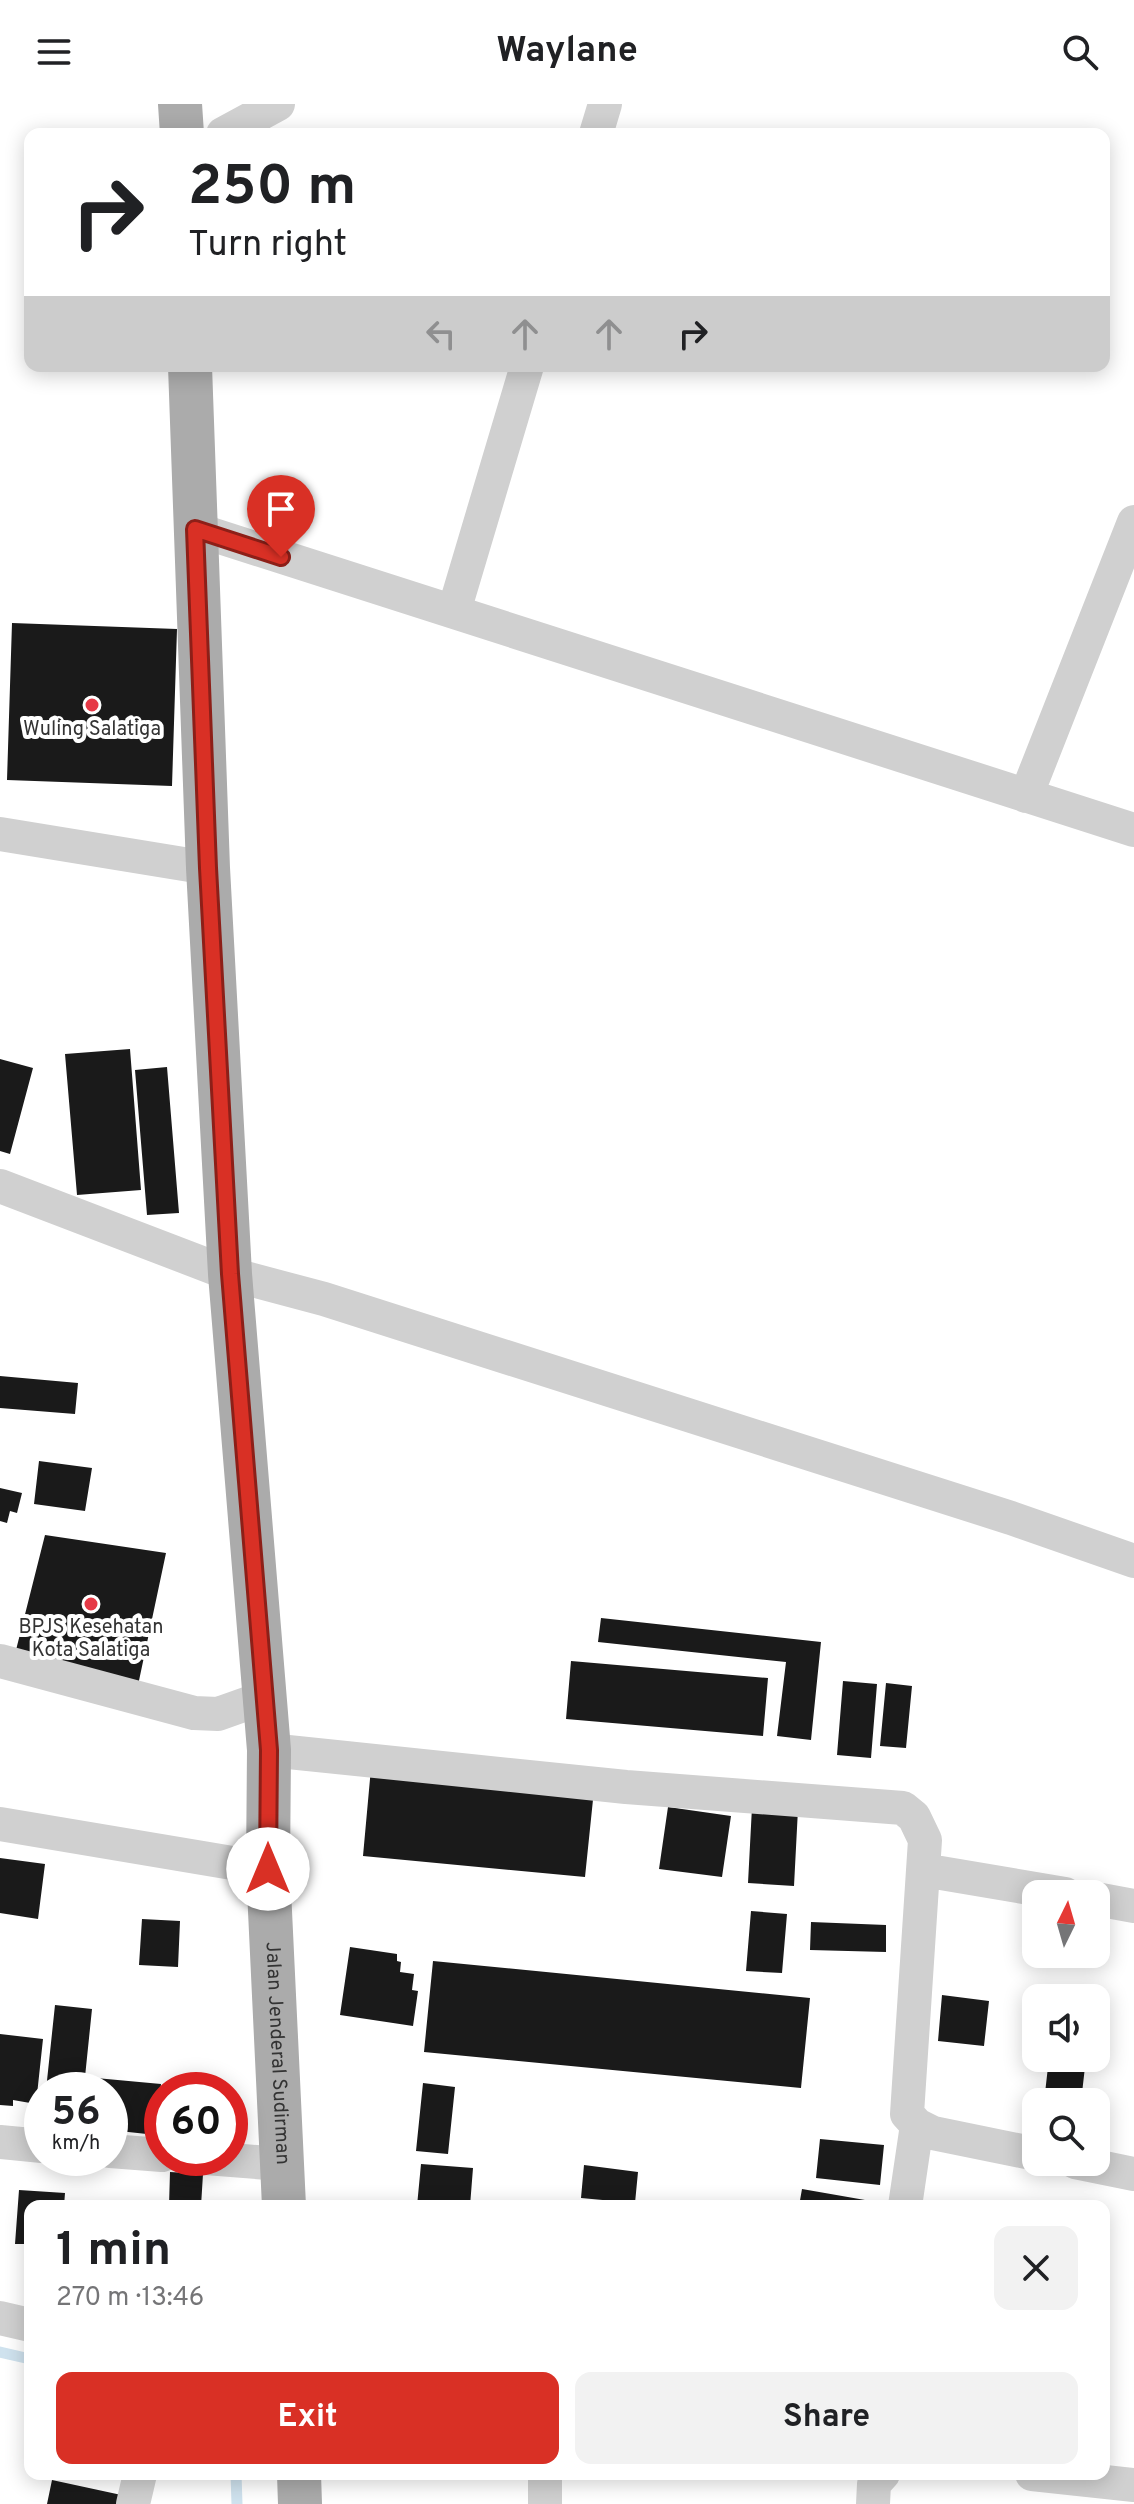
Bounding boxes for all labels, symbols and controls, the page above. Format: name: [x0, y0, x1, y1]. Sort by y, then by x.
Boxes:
text: Waylane: [496, 29, 638, 75]
icon: menu: [32, 30, 76, 74]
icon: search: [1058, 30, 1102, 74]
text: 250 m: [188, 154, 356, 224]
icon: right: [56, 160, 160, 264]
text: Turn right: [188, 223, 347, 269]
icon: left: [419, 312, 463, 356]
icon: ahead: [503, 312, 547, 356]
icon: ahead: [587, 312, 631, 356]
icon: right: [671, 312, 715, 356]
pin: [247, 475, 315, 557]
icon: arrive: [259, 487, 303, 531]
marker: Wuling Salatiga: [83, 696, 101, 714]
place label: Wuling Salatiga: [23, 717, 161, 743]
marker: BPJS Kesehatan Kota Salatiga: [82, 1595, 100, 1613]
place label: BPJS Kesehatan Kota Salatiga: [19, 1615, 163, 1664]
position arrow: [226, 1827, 310, 1911]
north arrow: [1022, 1880, 1110, 1968]
map controls: [1022, 1880, 1110, 2176]
street label: Jalan Jenderal Sudirman: [258, 1941, 295, 2165]
button: sound: [1022, 1984, 1110, 2072]
speed limit sign: 60: [144, 2072, 248, 2176]
button: search: [1022, 2088, 1110, 2176]
text: 56: [51, 2089, 101, 2139]
text: km/h: [52, 2131, 100, 2157]
text: 1 min: [56, 2222, 171, 2282]
button: close: [994, 2226, 1078, 2310]
text: 270 m · 13:46: [56, 2282, 204, 2315]
button: Exit: [56, 2372, 559, 2464]
button: Share: [575, 2372, 1078, 2464]

